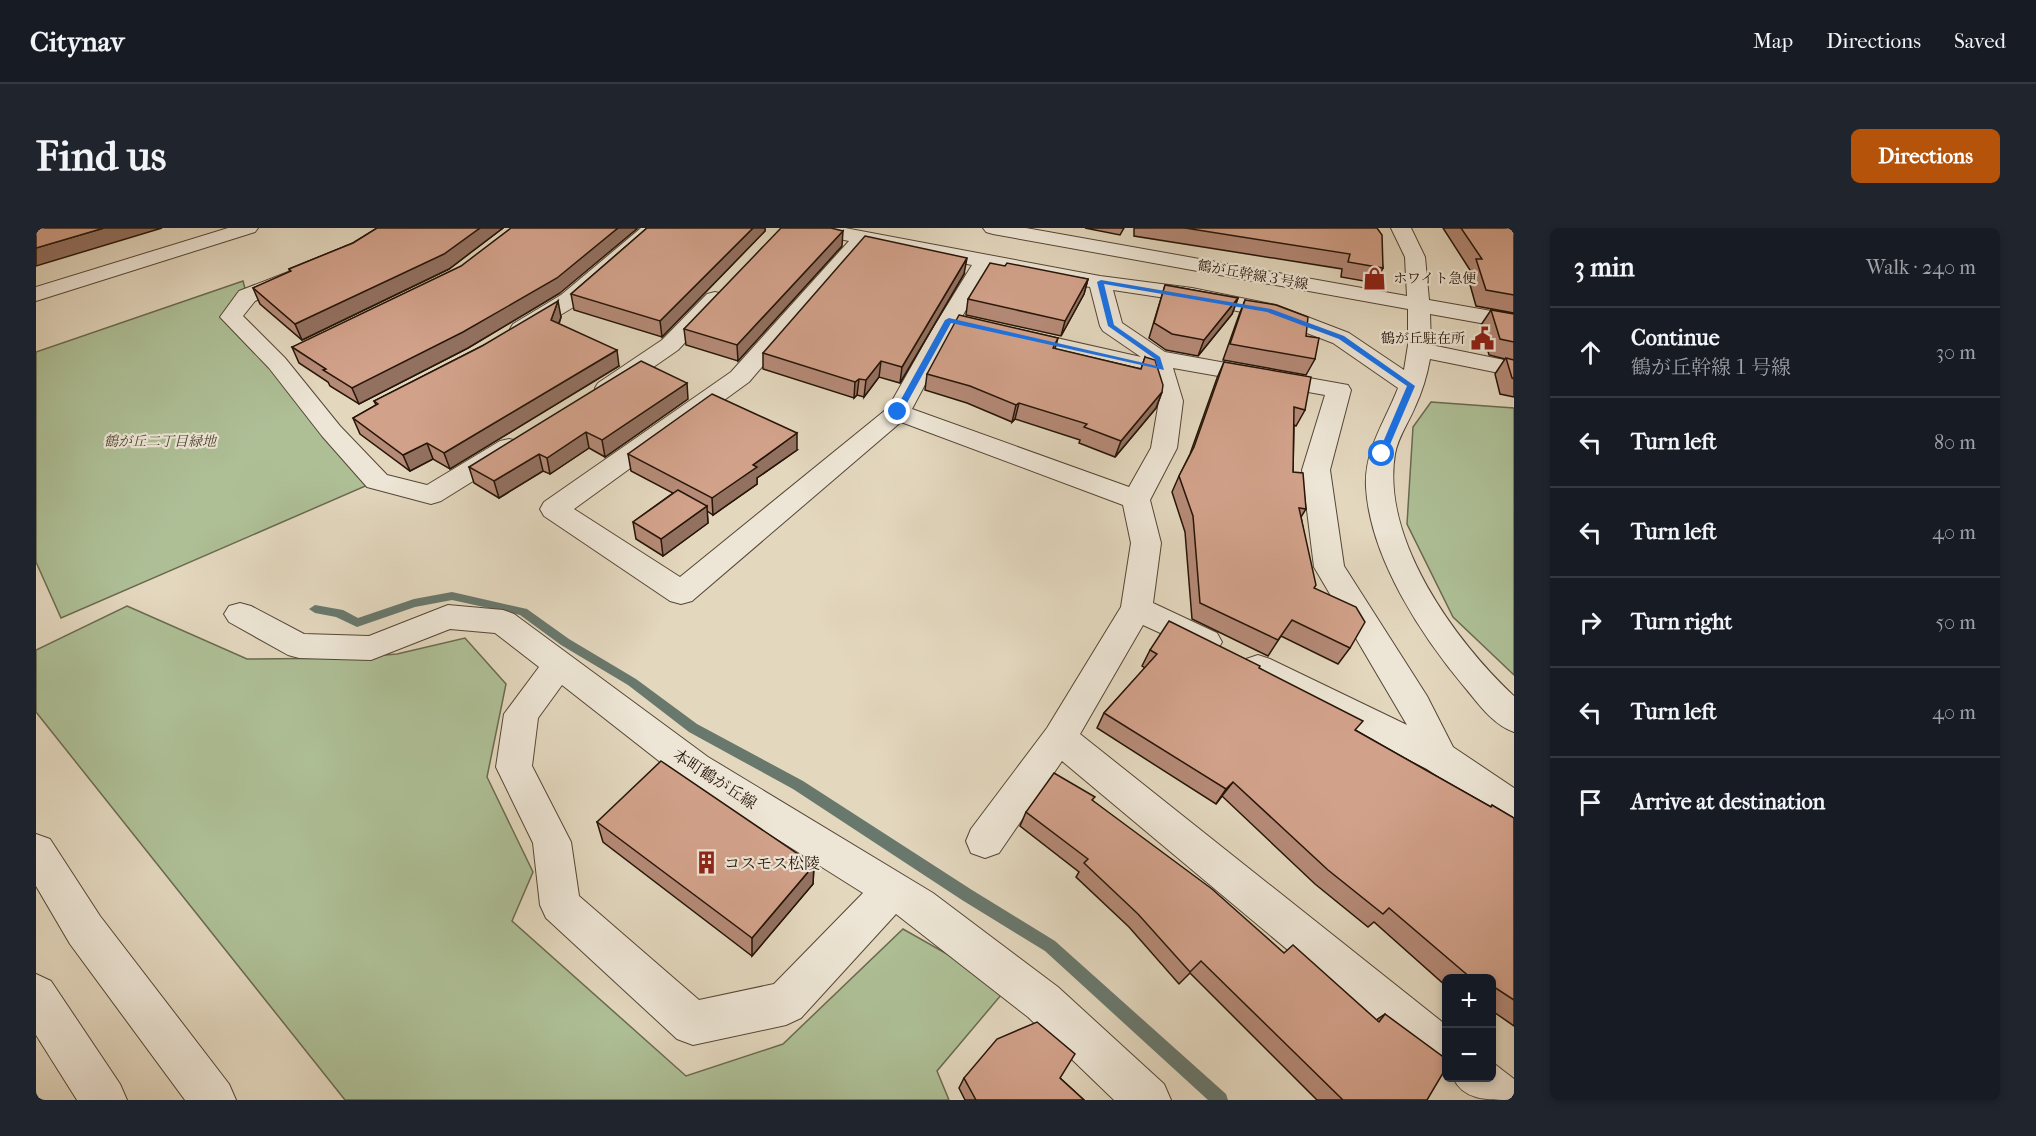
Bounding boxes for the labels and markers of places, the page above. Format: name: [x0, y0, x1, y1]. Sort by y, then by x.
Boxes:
shop icon: ホワイト急便: [1362, 265, 1388, 291]
place label: ホワイト急便: [1393, 270, 1477, 287]
public building icon: 鶴が丘駐在所: [1470, 325, 1496, 351]
place label: 鶴が丘駐在所: [1381, 330, 1465, 347]
building icon: コスモス松陵: [693, 850, 719, 876]
place label: コスモス松陵: [724, 854, 820, 873]

